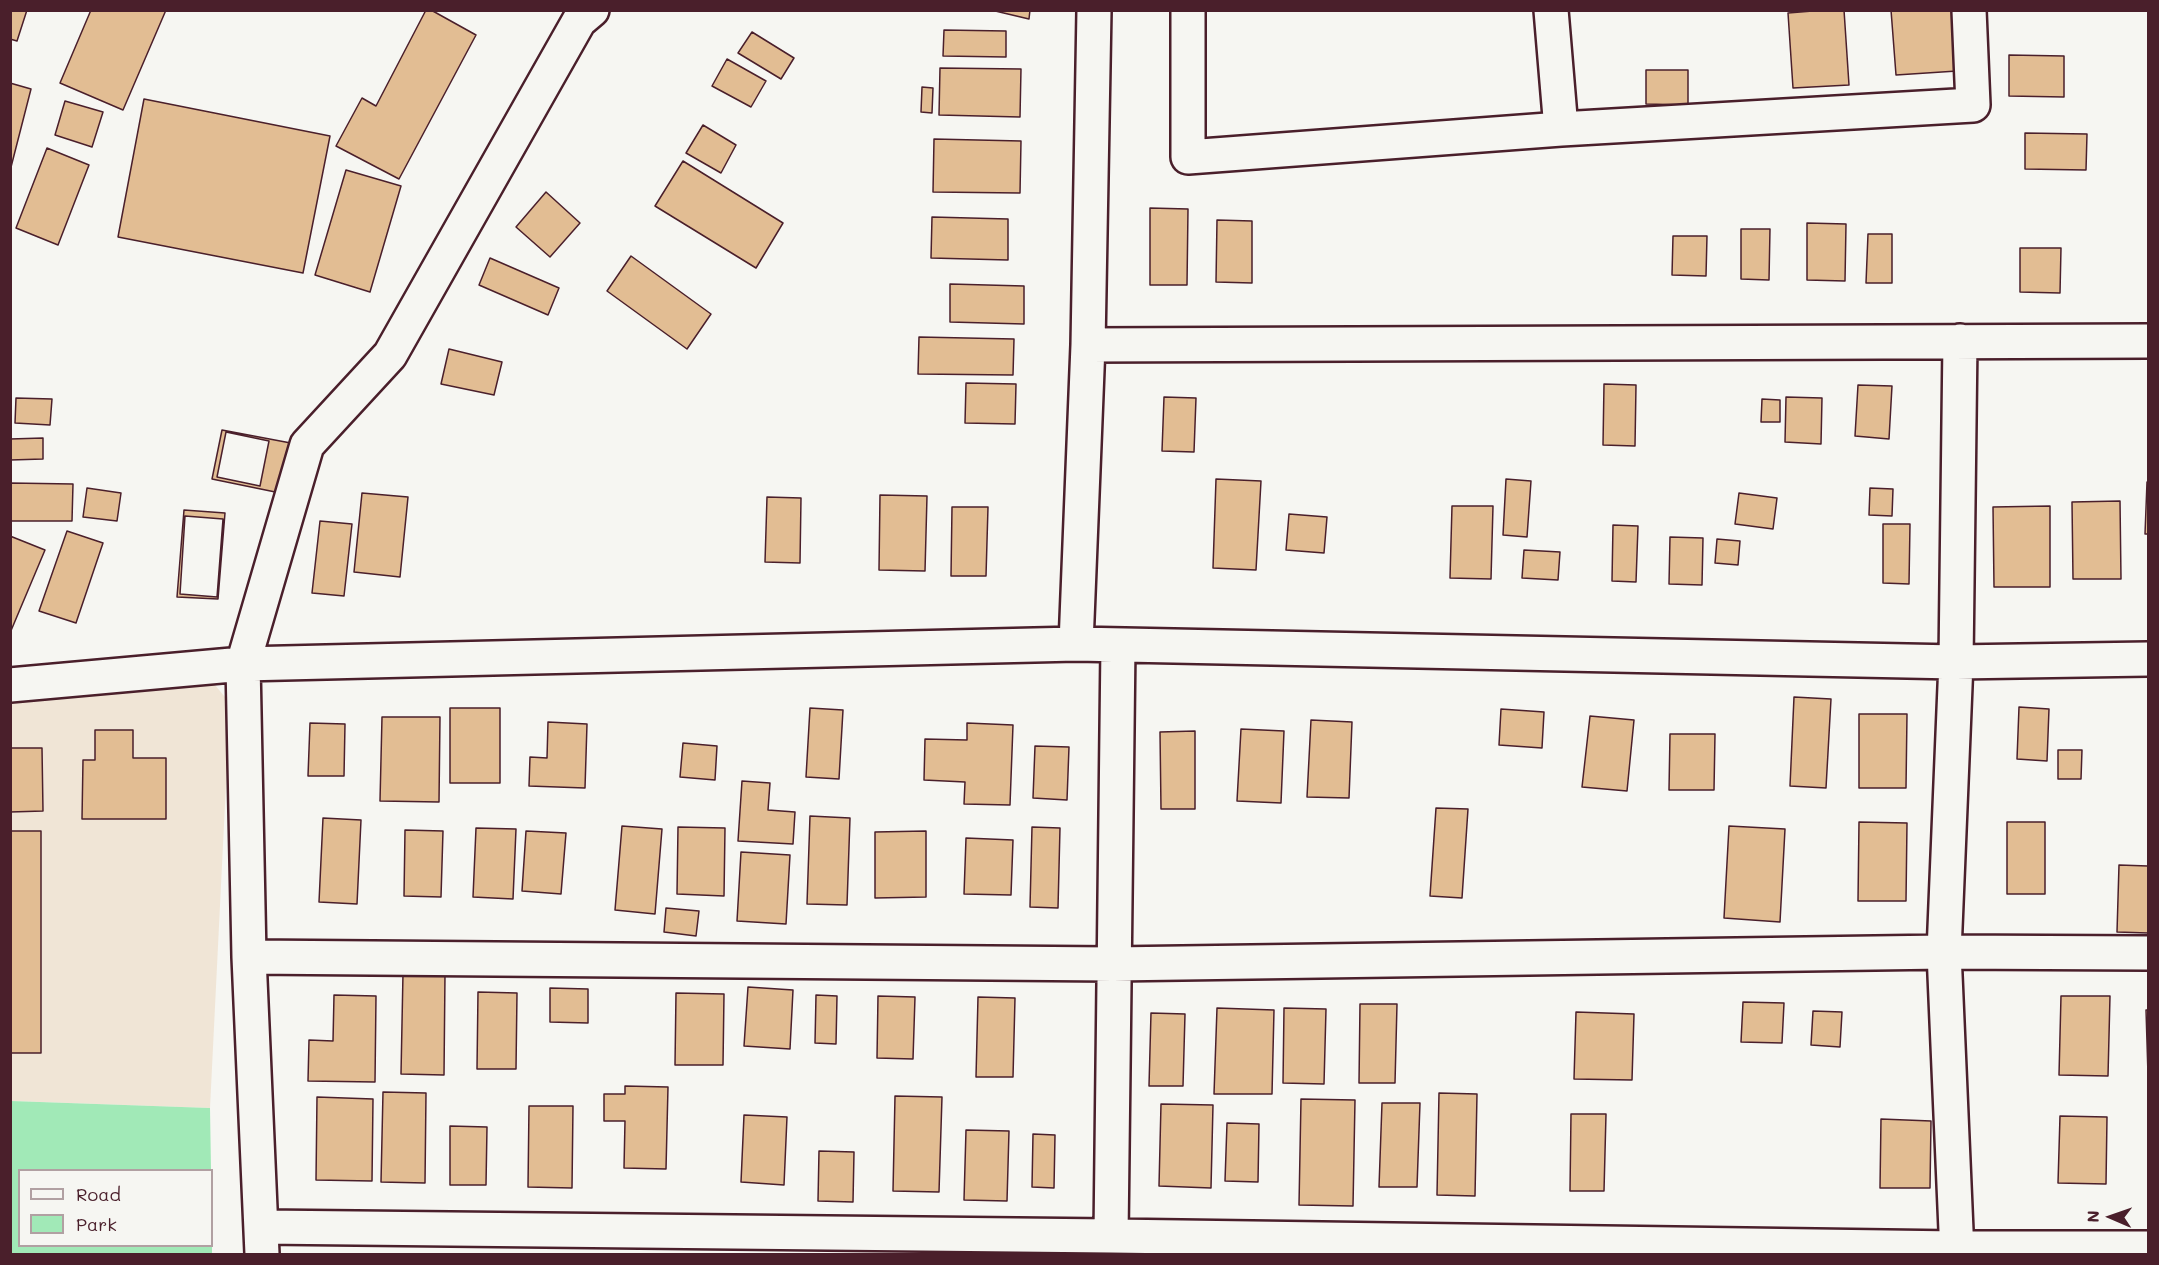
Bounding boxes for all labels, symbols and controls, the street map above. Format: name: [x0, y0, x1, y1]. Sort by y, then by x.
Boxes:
legend: [18, 1169, 213, 1247]
text: Road: [76, 1182, 121, 1206]
north arrow: [2081, 1187, 2141, 1247]
text: N: [2082, 1210, 2103, 1223]
text: Park: [76, 1212, 117, 1236]

